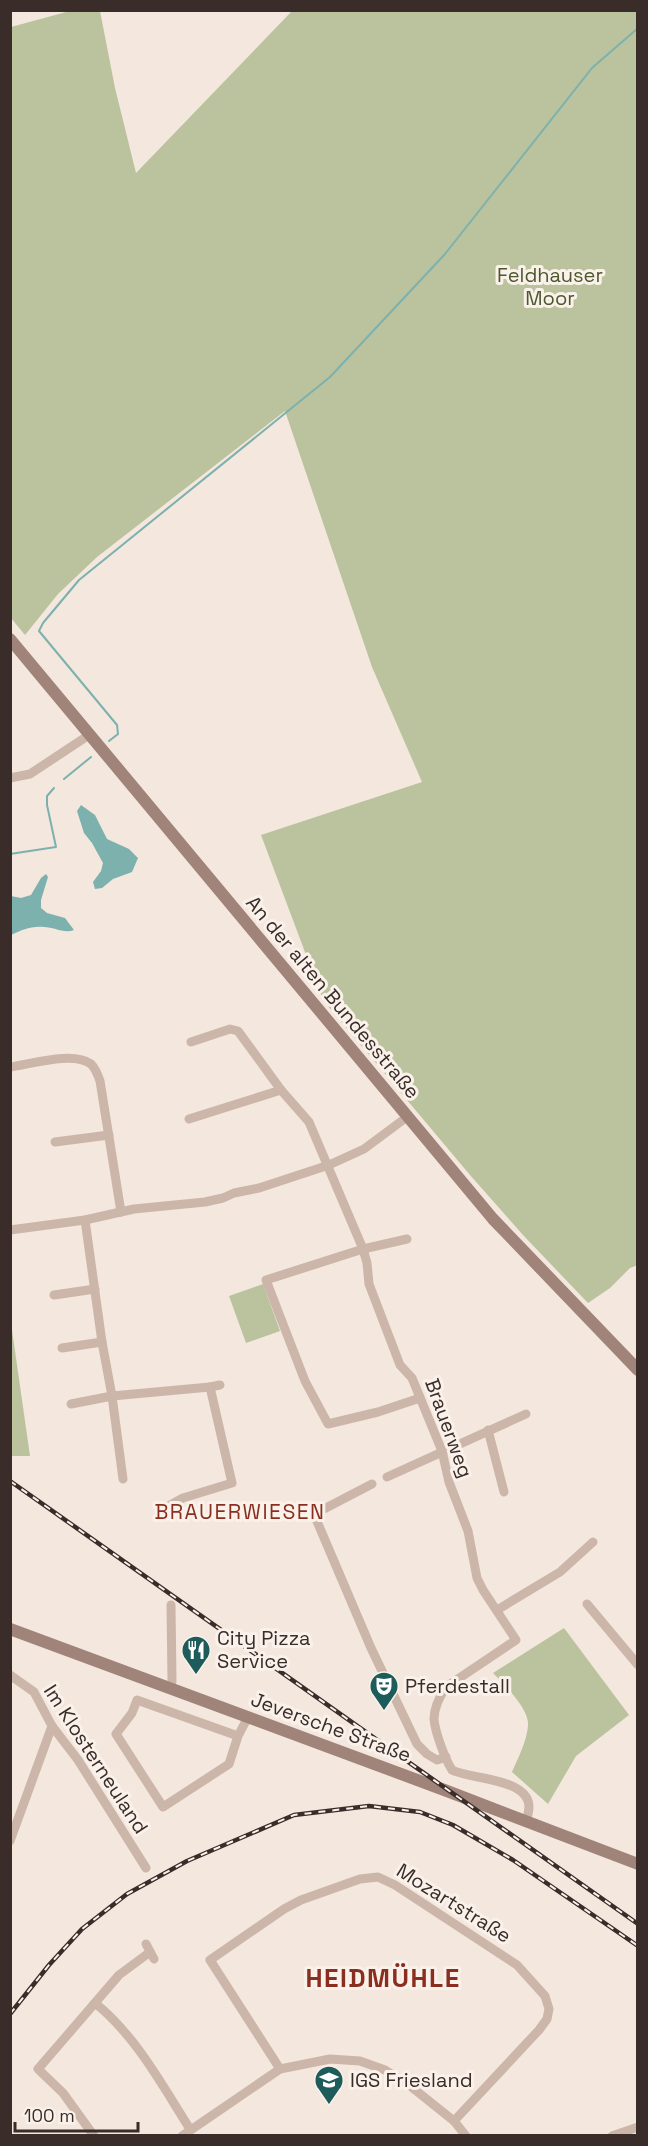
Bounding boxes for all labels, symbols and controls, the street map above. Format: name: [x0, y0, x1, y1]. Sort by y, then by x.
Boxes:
park label: Feldhauser Moor: [497, 262, 603, 311]
street label: An der alten Bundesstraße: [240, 890, 426, 1104]
street label: Brauerweg: [419, 1375, 479, 1481]
district label: BRAUERWIESEN: [154, 1498, 326, 1525]
place label: City Pizza Service: [217, 1625, 311, 1674]
restaurant icon: City Pizza Service: [180, 1634, 212, 1676]
theatre icon: Pferdestall: [368, 1670, 400, 1712]
place label: Pferdestall: [405, 1673, 510, 1699]
street label: Im Klosterneuland: [38, 1679, 154, 1839]
street label: Jeversche Straße: [247, 1686, 415, 1768]
street label: Mozartstraße: [392, 1857, 516, 1949]
district label: HEIDMÜHLE: [305, 1961, 461, 1995]
school or university icon: IGS Friesland: [313, 2064, 345, 2106]
place label: IGS Friesland: [350, 2067, 473, 2093]
scale bar: [15, 2095, 138, 2133]
text: 100 m: [24, 2104, 75, 2127]

